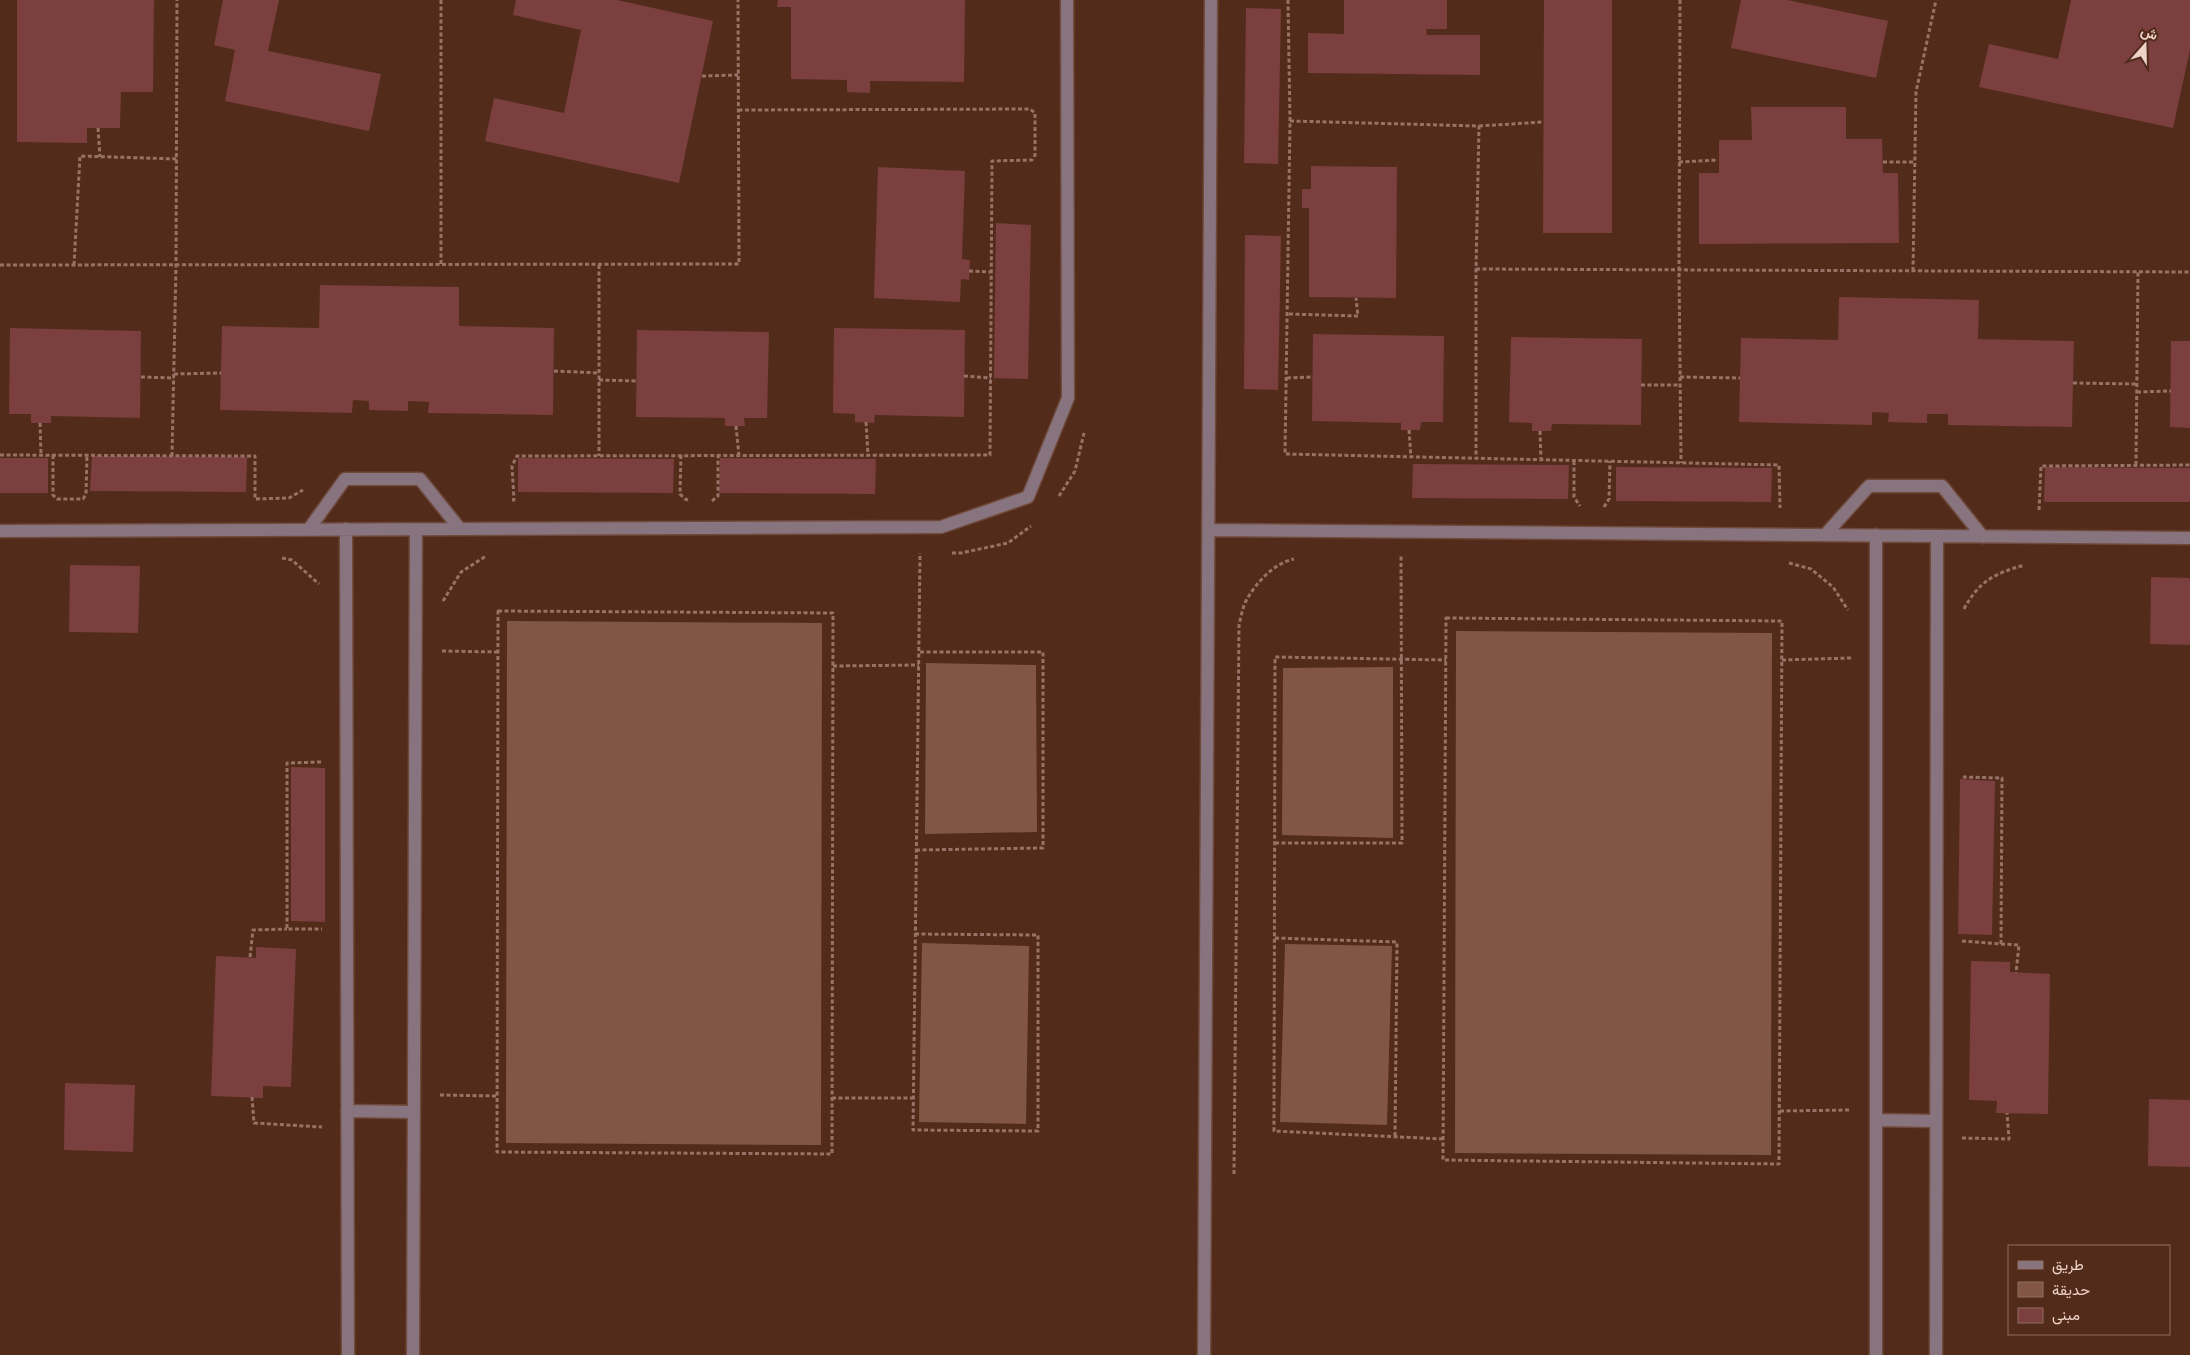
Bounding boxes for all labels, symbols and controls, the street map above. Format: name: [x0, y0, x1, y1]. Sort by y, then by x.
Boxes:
north arrow: [2120, 20, 2170, 70]
text: ش: [2138, 22, 2160, 44]
legend: [2008, 1245, 2170, 1335]
text: طريق: [2052, 1256, 2084, 1275]
text: حديقة: [2052, 1281, 2090, 1299]
text: مبنى: [2052, 1306, 2080, 1325]

